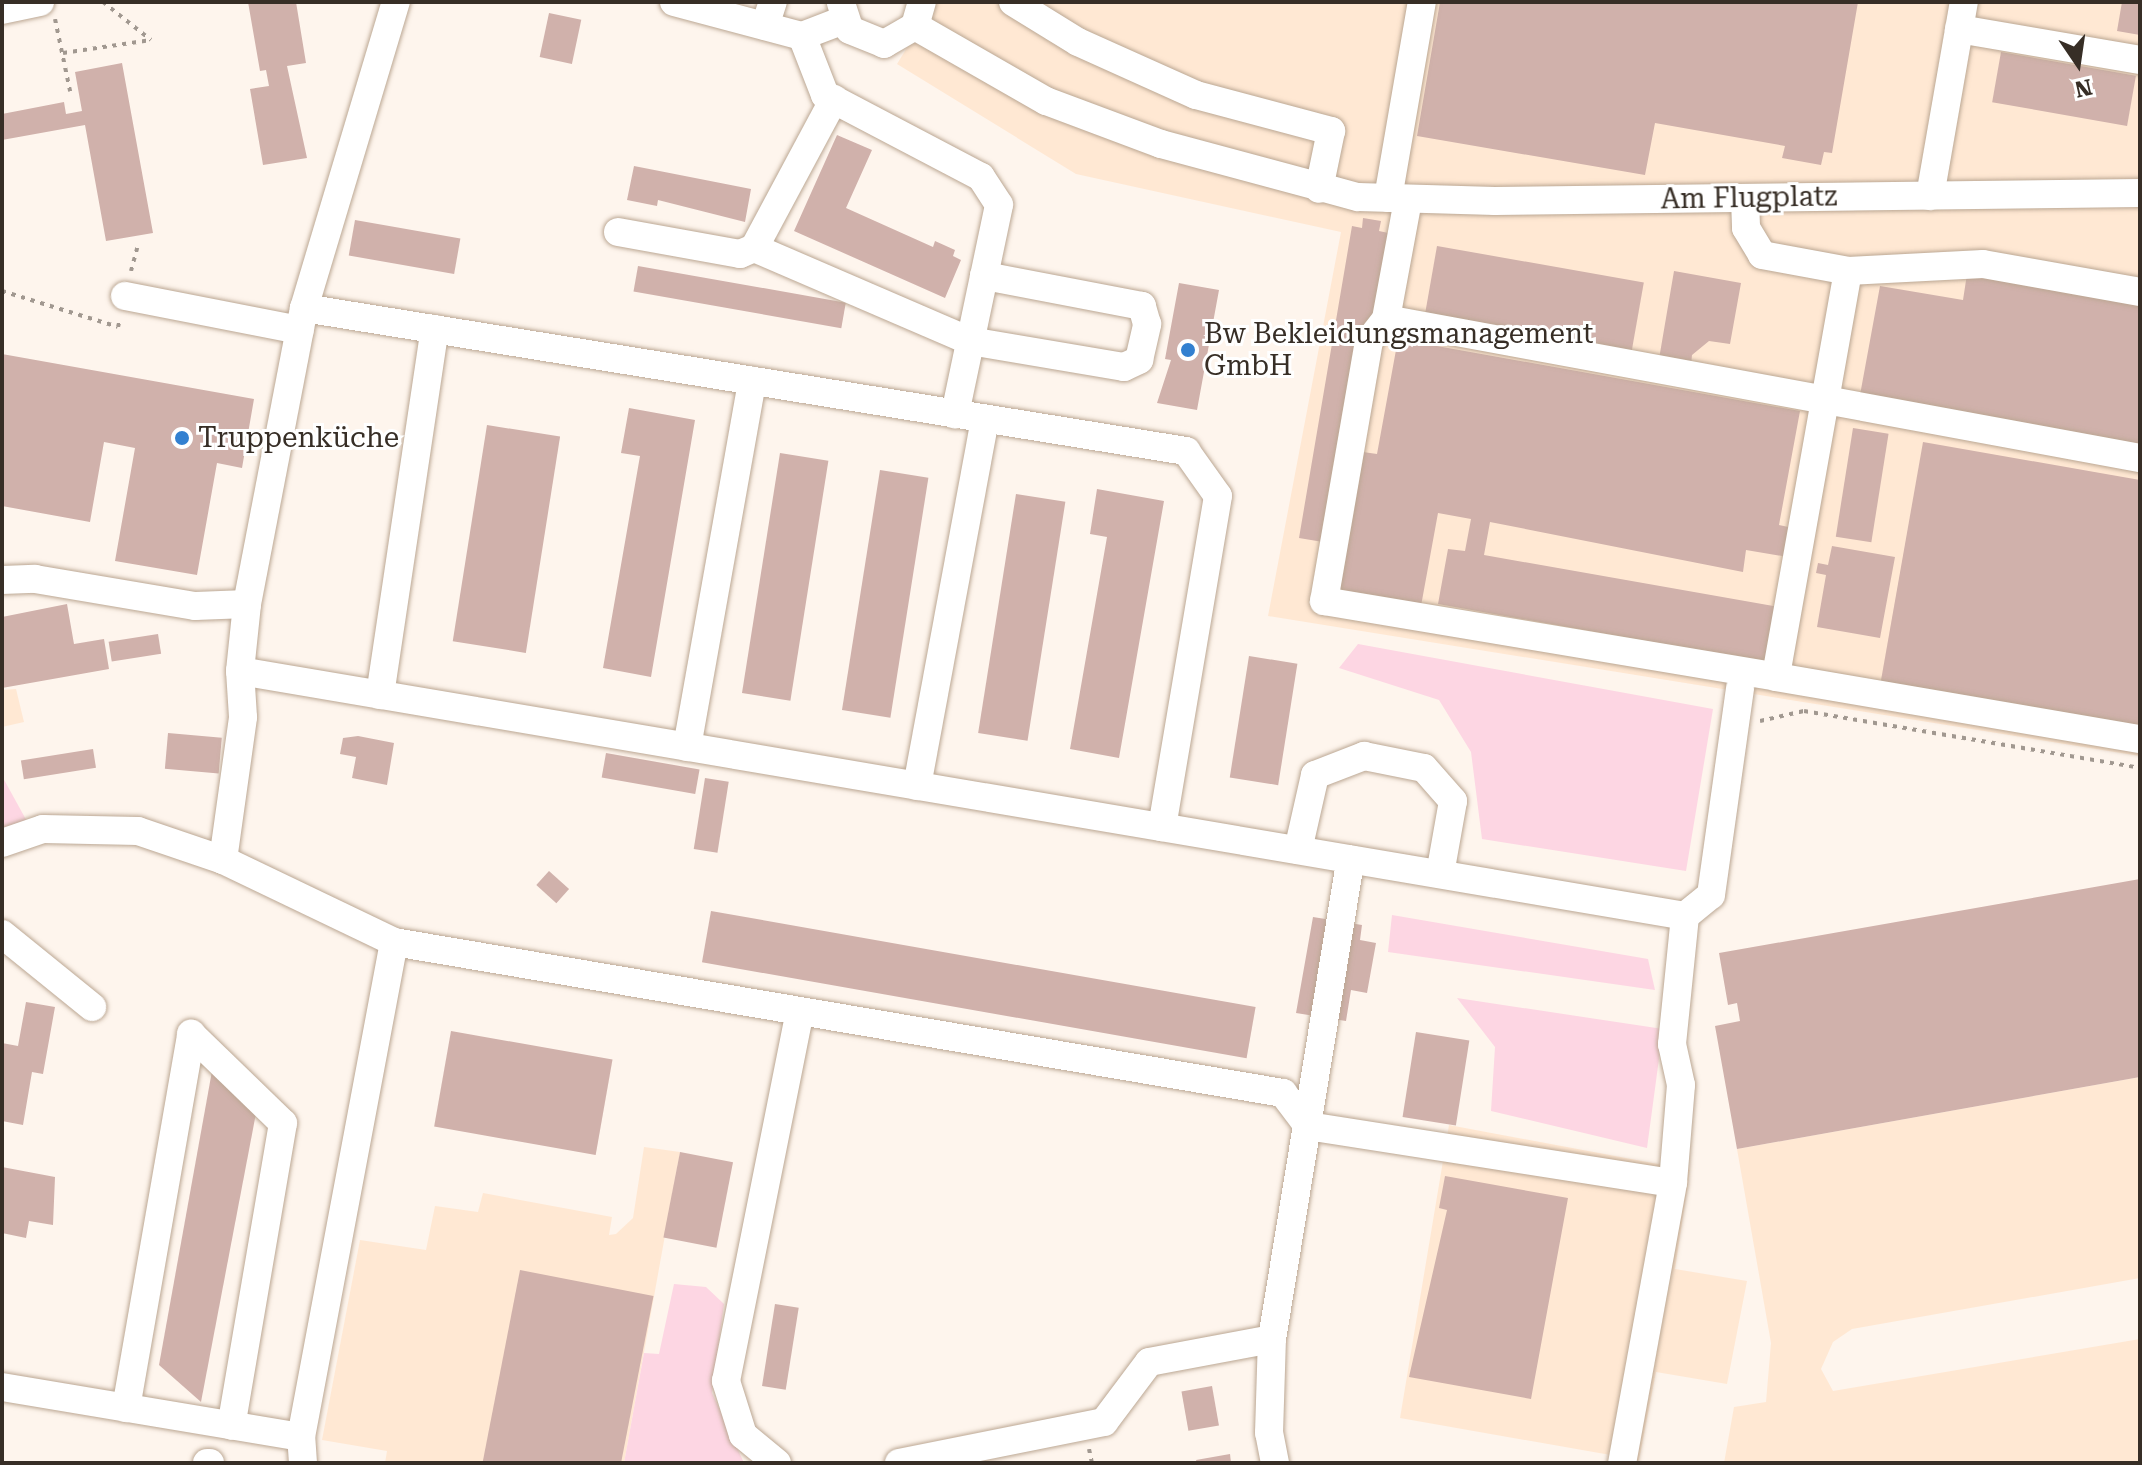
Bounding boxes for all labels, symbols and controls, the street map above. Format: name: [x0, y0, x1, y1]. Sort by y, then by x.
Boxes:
north arrow: [2038, 24, 2118, 104]
text: N: [2072, 74, 2095, 102]
street label: Am Flugplatz: [1660, 180, 1838, 216]
place label: Bw Bekleidungsmanagement GmbH: [1204, 317, 1593, 383]
marker: Bw Bekleidungsmanagement GmbH: [1179, 341, 1197, 359]
place label: Truppenküche: [198, 421, 399, 455]
marker: Truppenküche: [173, 429, 191, 447]

